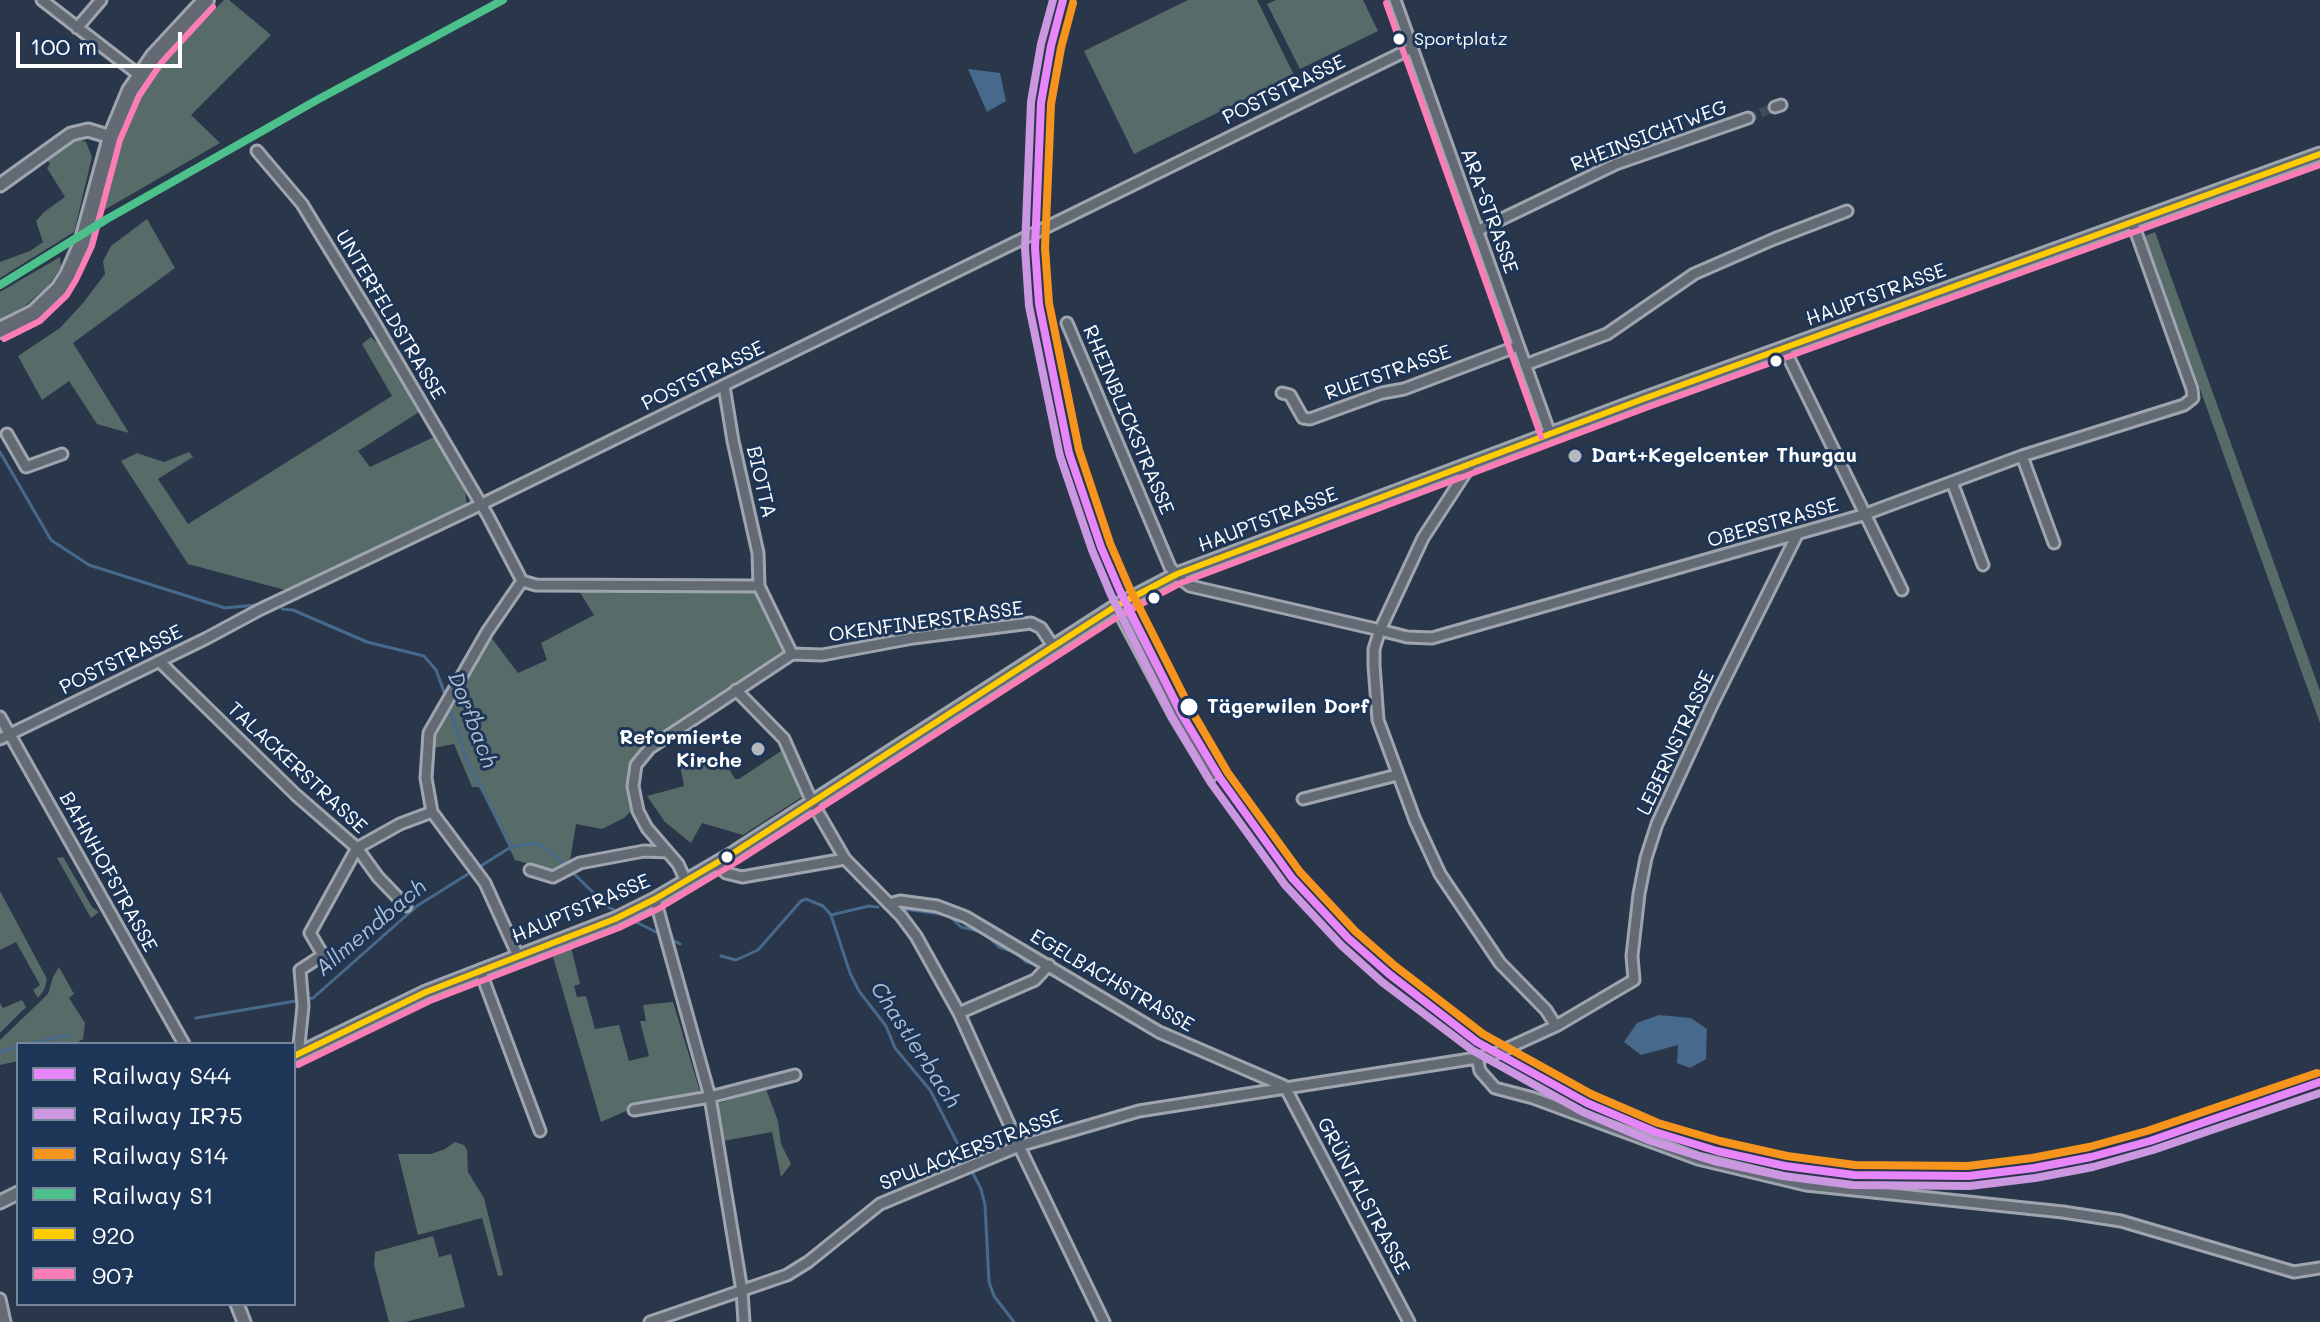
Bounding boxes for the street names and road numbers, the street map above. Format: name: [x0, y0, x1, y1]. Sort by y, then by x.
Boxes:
street label: POSTSTRASSE: [1219, 50, 1349, 130]
street label: RHEINSICHTWEG: [1567, 95, 1731, 177]
street label: ARA-STRASSE: [1455, 145, 1523, 277]
street label: UNTERFELDSTRASSE: [330, 226, 450, 404]
street label: HAUPTSTRASSE: [1802, 258, 1950, 332]
street label: RHEINBLICKSTRASSE: [1077, 322, 1179, 518]
street label: POSTSTRASSE: [638, 336, 768, 416]
street label: RUETSTRASSE: [1322, 340, 1454, 406]
street label: BIOTTA: [741, 444, 781, 520]
street label: HAUPTSTRASSE: [1195, 482, 1341, 558]
street label: OBERSTRASSE: [1705, 493, 1841, 553]
street label: OKENFINERSTRASSE: [827, 596, 1025, 648]
street label: POSTSTRASSE: [56, 620, 186, 700]
street label: LEBERNSTRASSE: [1632, 667, 1720, 819]
street label: TALACKERSTRASSE: [222, 697, 372, 839]
street label: BAHNHOFSTRASSE: [54, 788, 162, 956]
street label: HAUPTSTRASSE: [508, 869, 654, 949]
street label: EGELBACHSTRASSE: [1026, 924, 1198, 1038]
street label: SPULACKERSTRASSE: [876, 1104, 1066, 1196]
street label: GRÜNTALSTRASSE: [1311, 1113, 1415, 1279]

